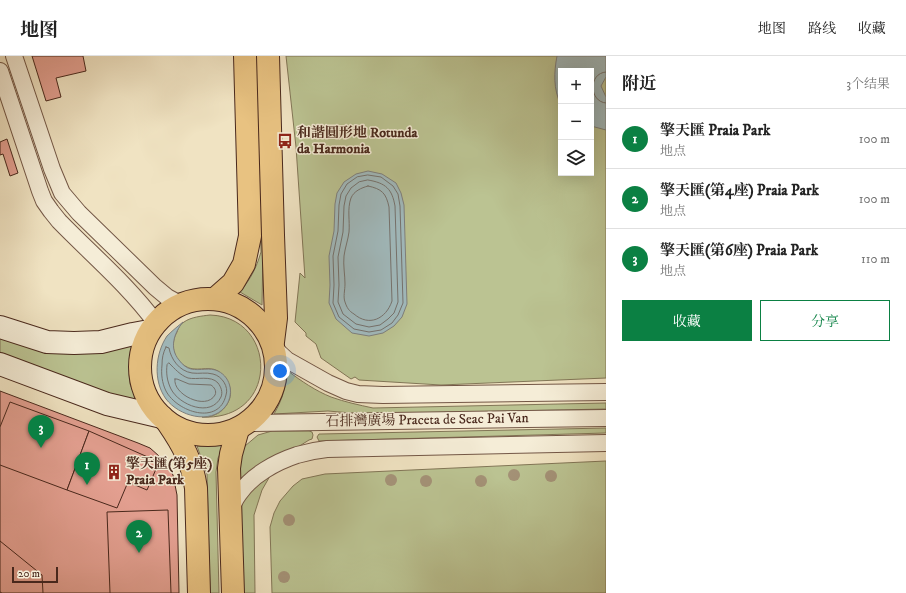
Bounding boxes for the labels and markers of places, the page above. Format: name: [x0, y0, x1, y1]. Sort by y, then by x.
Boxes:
place label: 和諧圓形地 Rotunda da Harmonia: [297, 124, 419, 158]
bus stop icon: 和諧圓形地 Rotunda da Harmonia: [276, 132, 294, 150]
pin: 3: [28, 415, 54, 448]
pin: 1: [74, 452, 100, 485]
place label: 擎天匯(第5座) Praia Park: [126, 455, 213, 489]
building icon: 擎天匯(第5座) Praia Park: [105, 463, 123, 481]
pin: 2: [126, 520, 152, 553]

